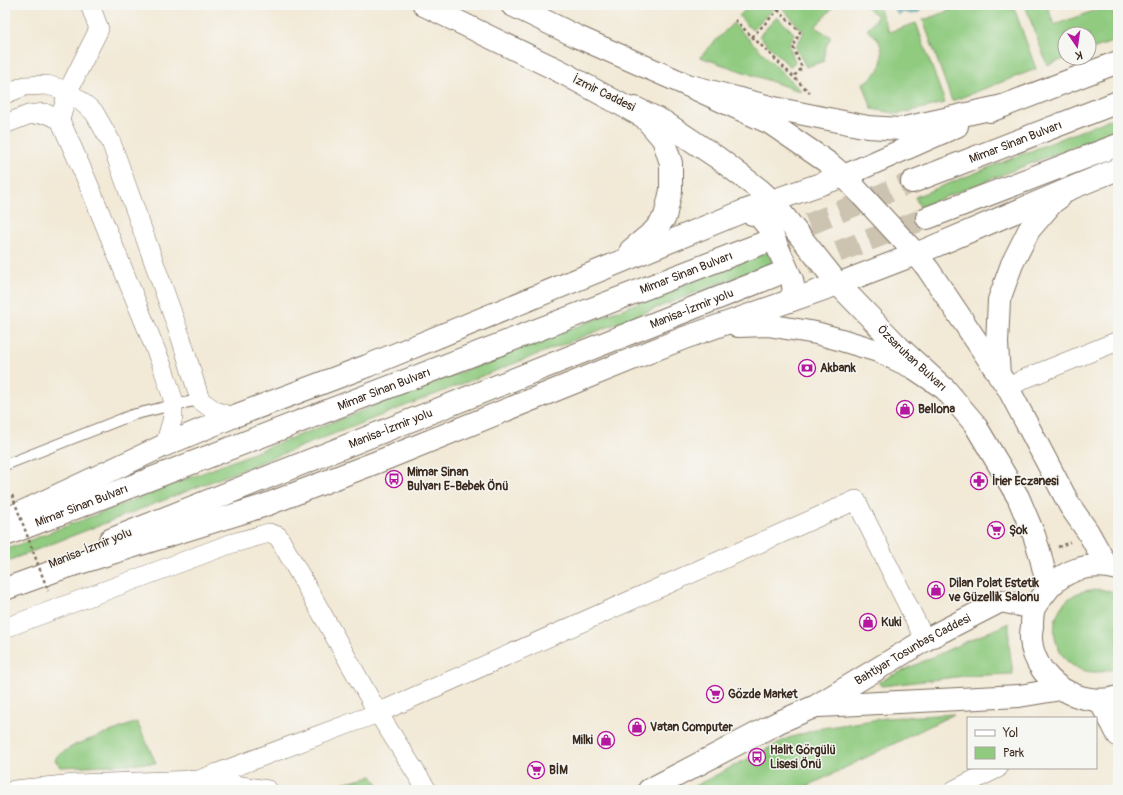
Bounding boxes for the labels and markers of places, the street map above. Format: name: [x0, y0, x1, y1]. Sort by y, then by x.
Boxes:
bank icon: Akbank: [797, 358, 817, 378]
place label: Akbank: [820, 361, 857, 376]
shop icon: Bellona: [895, 399, 915, 419]
place label: Bellona: [918, 402, 956, 417]
place label: Mimar Sinan Bulvarı E-Bebek Önü: [407, 465, 508, 494]
bus stop icon: Mimar Sinan Bulvarı E-Bebek Önü: [384, 469, 404, 489]
pharmacy icon: İrier Eczanesi: [969, 471, 989, 491]
place label: İrier Eczanesi: [992, 473, 1059, 489]
supermarket icon: Şok: [986, 520, 1006, 540]
place label: Şok: [1009, 523, 1029, 538]
place label: Dilan Polat Estetik ve Güzellik Salonu: [948, 576, 1040, 605]
shop icon: Dilan Polat Estetik ve Güzellik Salonu: [926, 580, 946, 600]
shop icon: Kuki: [858, 612, 878, 632]
place label: Kuki: [881, 615, 901, 630]
supermarket icon: Gözde Market: [705, 684, 725, 704]
place label: Gözde Market: [728, 687, 799, 702]
shop icon: Vatan Computer: [627, 717, 647, 737]
place label: Vatan Computer: [650, 720, 733, 735]
shop icon: Milki: [596, 730, 616, 750]
place label: Milki: [572, 733, 593, 748]
place label: Halit Görgülü Lisesi Önü: [770, 743, 836, 772]
bus stop icon: Halit Görgülü Lisesi Önü: [747, 747, 767, 767]
supermarket icon: BİM: [526, 760, 546, 780]
place label: BİM: [549, 762, 568, 778]

